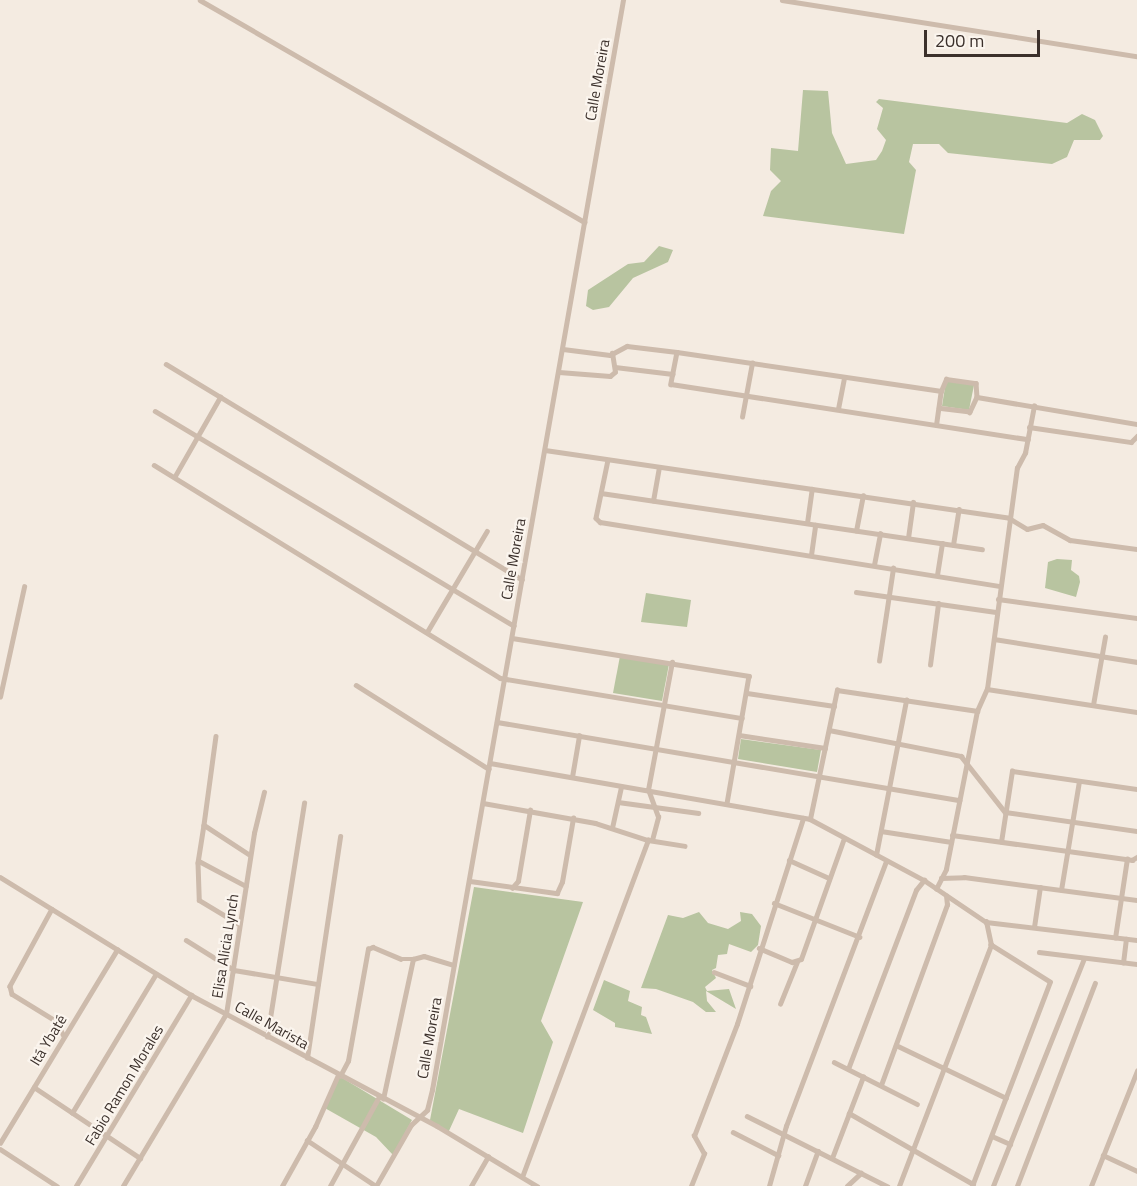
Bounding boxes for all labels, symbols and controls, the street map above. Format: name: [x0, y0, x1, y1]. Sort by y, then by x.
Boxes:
scale bar: [927, 18, 1042, 56]
text: 200 m: [935, 27, 984, 54]
street label: Calle Moreira: [581, 38, 613, 122]
street label: Calle Moreira: [497, 517, 529, 601]
street label: Elisa Alicia Lynch: [208, 892, 242, 1000]
street label: Calle Moreira: [413, 996, 445, 1080]
street label: Calle Marista: [232, 997, 312, 1053]
street label: Itá Ybaté: [26, 1011, 70, 1069]
street label: Fabio Ramon Morales: [81, 1022, 167, 1148]

